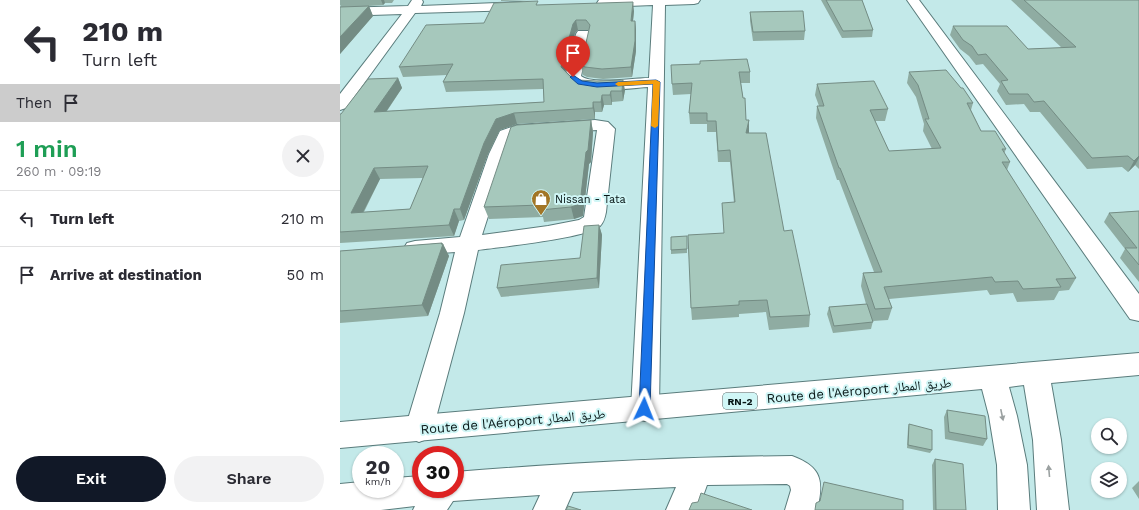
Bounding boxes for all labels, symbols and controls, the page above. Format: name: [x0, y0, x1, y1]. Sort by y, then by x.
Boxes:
text: 210 m: [82, 15, 163, 48]
icon: left: [16, 16, 68, 68]
pin: [556, 36, 590, 77]
icon: arrive: [562, 42, 584, 64]
text: Turn left: [82, 49, 157, 70]
icon: arrive: [60, 92, 82, 114]
text: Then: [16, 94, 52, 112]
text: 1 min: [16, 135, 78, 163]
button: close: [282, 135, 324, 177]
text: 260 m · 09:19: [16, 164, 101, 179]
shop icon: Nissan - Tata: [530, 188, 552, 216]
place label: Nissan - Tata: [555, 193, 626, 206]
icon: left: [16, 208, 38, 230]
text: Turn left: [50, 210, 114, 228]
text: 210 m: [281, 210, 324, 228]
icon: arrive: [16, 264, 38, 286]
text: Arrive at destination: [50, 266, 202, 284]
text: 50 m: [287, 266, 324, 284]
street label: Route de l'Aéroport طريق المطار: [766, 375, 952, 407]
position arrow: [623, 388, 665, 430]
road number: RN-2: [723, 393, 757, 409]
street label: Route de l'Aéroport طريق المطار: [420, 406, 606, 438]
one-way arrow: [1000, 409, 1006, 422]
map controls: [1091, 418, 1127, 498]
button: search: [1091, 418, 1127, 454]
speed limit sign: 30: [412, 446, 464, 498]
text: 20: [366, 455, 390, 479]
button: Exit: [16, 456, 166, 502]
button: Share: [174, 456, 324, 502]
button: layers: [1091, 462, 1127, 498]
one-way arrow: [1046, 465, 1053, 477]
text: km/h: [365, 476, 391, 487]

